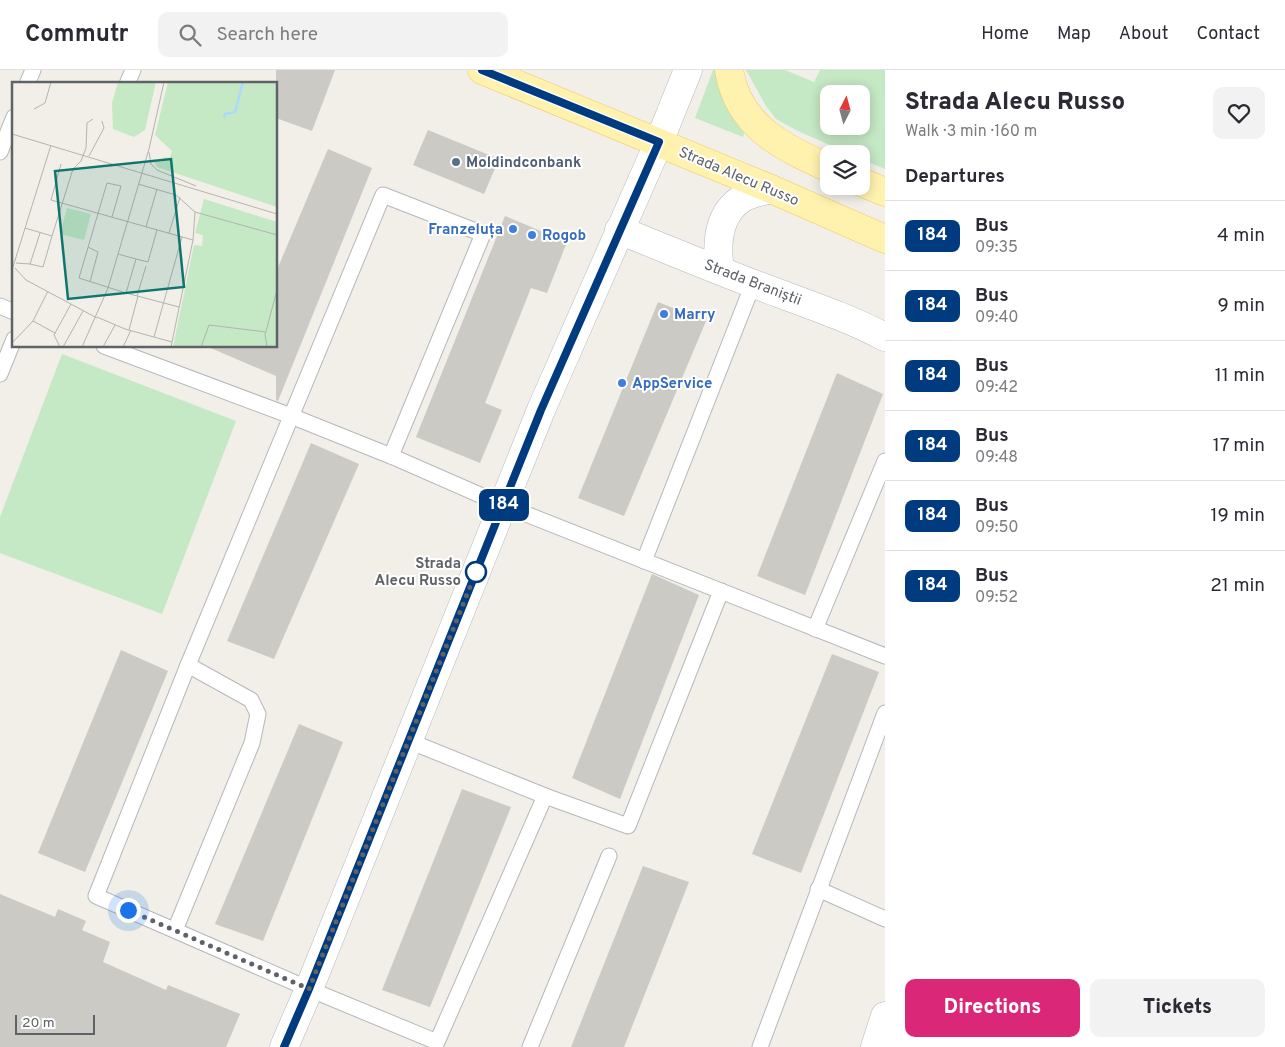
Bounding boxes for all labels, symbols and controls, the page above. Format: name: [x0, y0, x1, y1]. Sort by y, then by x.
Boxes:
search box: [158, 12, 508, 57]
text: Commutr: [25, 20, 128, 50]
icon: search: [176, 21, 204, 49]
text: Search here: [216, 23, 318, 47]
text: Home: [981, 23, 1029, 46]
text: Map: [1057, 23, 1091, 46]
text: About: [1119, 23, 1168, 46]
text: Contact: [1196, 23, 1260, 46]
inset map: [12, 82, 278, 348]
north arrow: [820, 85, 870, 135]
map controls: [820, 85, 870, 195]
button: heart: [1213, 87, 1265, 139]
text: Strada Alecu Russo: [905, 88, 1125, 118]
text: Walk · 3 min · 160 m: [905, 122, 1037, 142]
street label: Strada Alecu Russo: [675, 143, 802, 211]
button: layers: [820, 145, 870, 195]
place label: Moldindconbank: [466, 154, 581, 173]
marker: Moldindconbank: [450, 156, 462, 168]
text: Departures: [905, 165, 1005, 189]
text: Bus: [975, 214, 1009, 238]
place label: Franzeluța: [428, 221, 503, 240]
marker: Franzeluța: [507, 223, 519, 235]
text: 184: [917, 224, 948, 247]
text: 4 min: [1217, 224, 1265, 248]
place label: Rogob: [542, 227, 586, 246]
marker: Rogob: [526, 229, 538, 241]
text: 09:35: [975, 238, 1018, 258]
street label: Strada Braniștii: [701, 256, 804, 311]
text: Bus: [975, 284, 1009, 308]
text: 184: [917, 294, 948, 317]
text: 9 min: [1218, 294, 1265, 318]
place label: Marry: [674, 306, 716, 325]
marker: Marry: [658, 308, 670, 320]
text: 09:40: [975, 308, 1019, 328]
text: Bus: [975, 354, 1009, 378]
text: 184: [917, 364, 948, 387]
text: 11 min: [1215, 364, 1265, 388]
place label: AppService: [632, 375, 712, 394]
marker: AppService: [616, 377, 628, 389]
text: 09:42: [975, 378, 1018, 398]
text: Bus: [975, 424, 1009, 448]
text: 184: [917, 434, 948, 457]
text: 17 min: [1213, 434, 1265, 458]
text: 09:48: [975, 448, 1018, 468]
line badge: 184: [475, 489, 533, 521]
text: 184: [489, 493, 519, 516]
text: Bus: [975, 494, 1009, 518]
text: 184: [917, 504, 948, 527]
text: 19 min: [1210, 504, 1265, 528]
text: 09:50: [975, 518, 1019, 538]
place label: Strada Alecu Russo: [374, 555, 461, 591]
marker: Strada Alecu Russo: [465, 561, 487, 583]
text: Bus: [975, 564, 1009, 588]
text: 184: [917, 574, 948, 597]
text: 21 min: [1210, 574, 1265, 598]
text: 09:52: [975, 588, 1018, 608]
your location: [116, 898, 141, 923]
button: Directions: [905, 979, 1080, 1037]
button: Tickets: [1090, 979, 1265, 1037]
scale bar: [15, 1012, 95, 1035]
text: 20 m: [22, 1015, 55, 1032]

